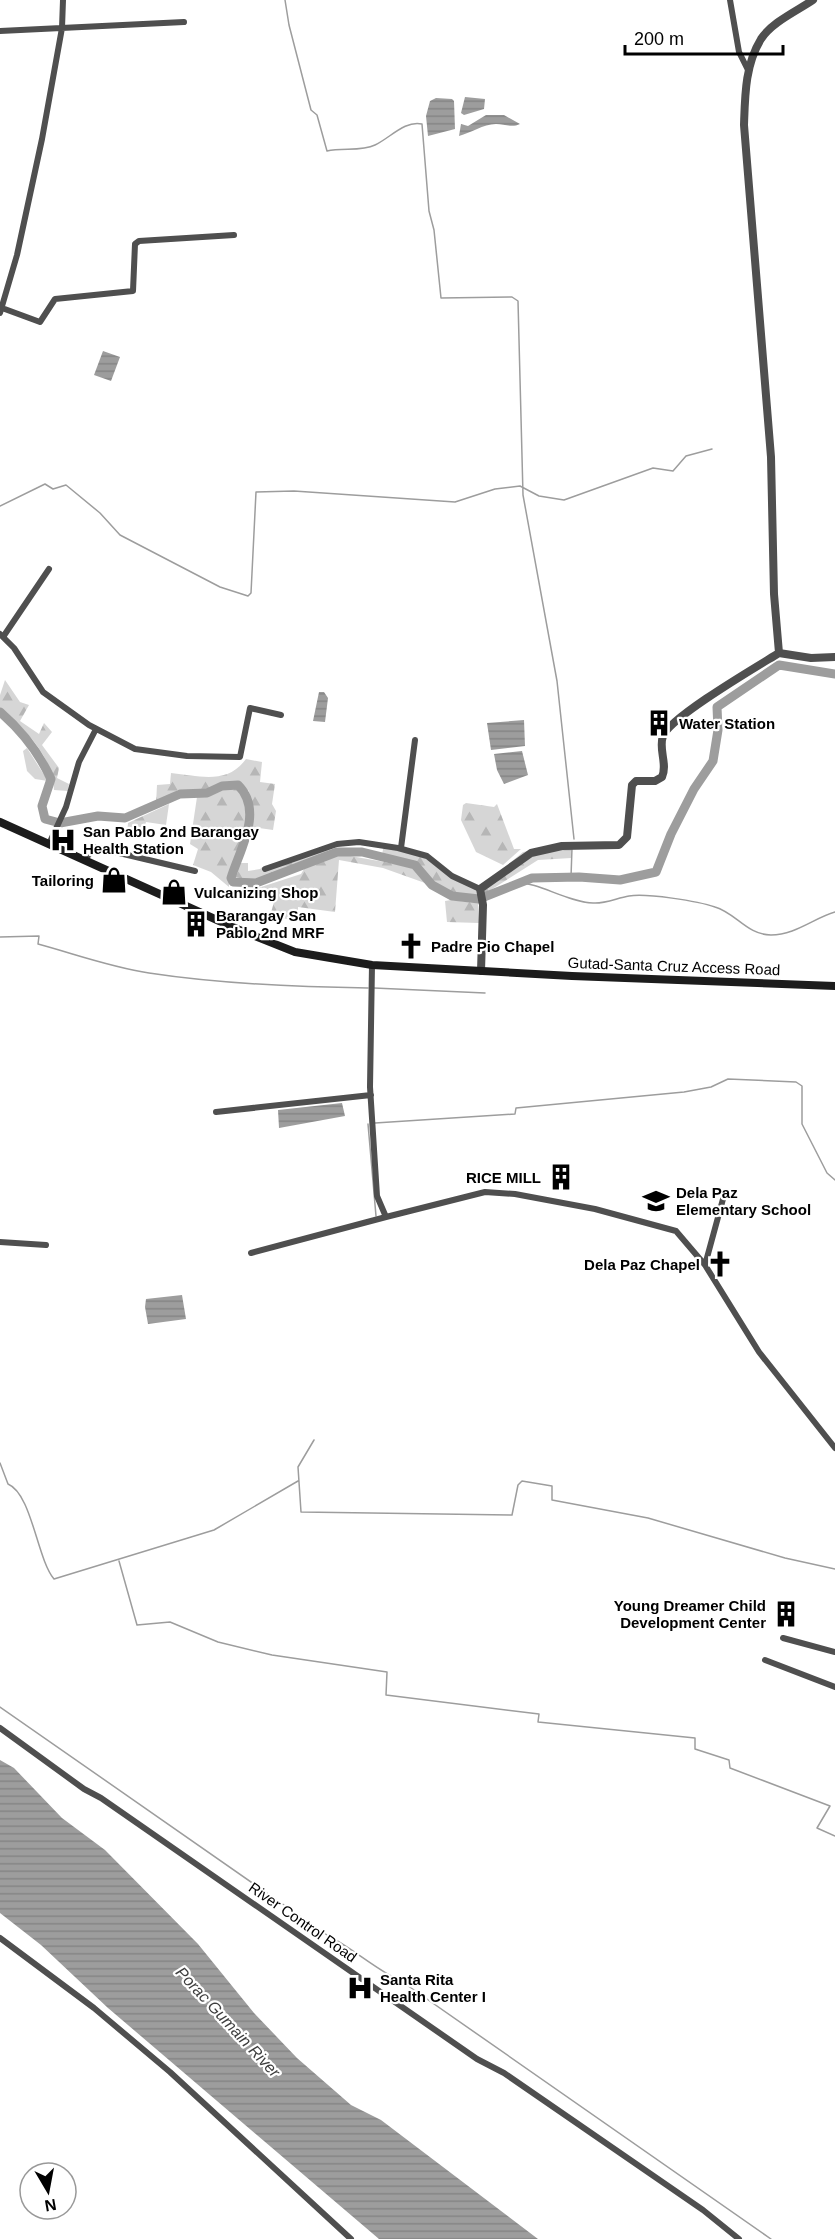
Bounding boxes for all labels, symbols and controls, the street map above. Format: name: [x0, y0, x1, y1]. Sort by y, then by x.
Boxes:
scale bar: [625, 18, 782, 56]
text: 200 m: [634, 29, 684, 49]
building icon: Water Station: [644, 708, 674, 738]
place label: Water Station: [679, 715, 775, 732]
place label: San Pablo 2nd Barangay Health Station: [83, 823, 260, 857]
hospital icon: San Pablo 2nd Barangay Health Station: [48, 825, 78, 855]
shop icon: Tailoring: [99, 865, 129, 895]
place label: Tailoring: [32, 872, 94, 889]
shop icon: Vulcanizing Shop: [159, 877, 189, 907]
place label: Vulcanizing Shop: [194, 884, 318, 901]
place label: Barangay San Pablo 2nd MRF: [216, 907, 324, 941]
building icon: Barangay San Pablo 2nd MRF: [181, 909, 211, 939]
church icon: Padre Pio Chapel: [396, 931, 426, 961]
place label: Padre Pio Chapel: [431, 938, 554, 955]
street label: Gutad-Santa Cruz Access Road: [567, 954, 781, 978]
building icon: RICE MILL: [546, 1162, 576, 1192]
place label: RICE MILL: [466, 1169, 541, 1186]
place label: Dela Paz Elementary School: [676, 1184, 811, 1218]
school or university icon: Dela Paz Elementary School: [641, 1186, 671, 1216]
church icon: Dela Paz Chapel: [705, 1249, 735, 1279]
place label: Dela Paz Chapel: [584, 1256, 700, 1273]
place label: Young Dreamer Child Development Center: [614, 1597, 766, 1631]
building icon: Young Dreamer Child Development Center: [771, 1599, 801, 1629]
street label: River Control Road: [246, 1878, 360, 1966]
water label: Porac Gumain River: [173, 1964, 284, 2081]
place label: Santa Rita Health Center I: [380, 1971, 486, 2005]
hospital icon: Santa Rita Health Center I: [345, 1973, 375, 2003]
north arrow: [18, 2161, 78, 2221]
text: N: [43, 2196, 58, 2215]

